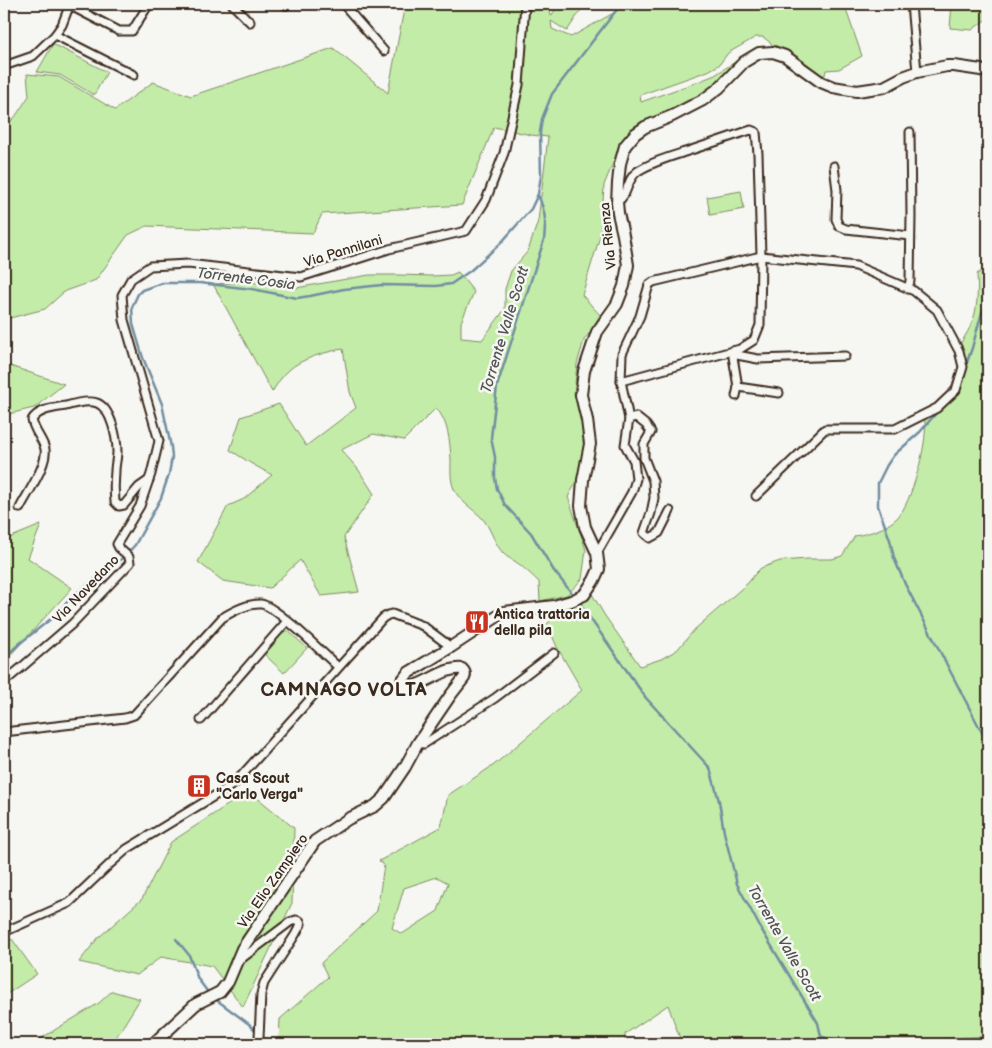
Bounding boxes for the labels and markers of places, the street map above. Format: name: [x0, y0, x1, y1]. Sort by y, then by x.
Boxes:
place label: Antica trattoria della pila: [493, 606, 590, 639]
restaurant icon: Antica trattoria della pila: [464, 609, 490, 635]
place label: Casa Scout "Carlo Verga": [216, 770, 303, 803]
building icon: Casa Scout "Carlo Verga": [186, 773, 212, 799]

